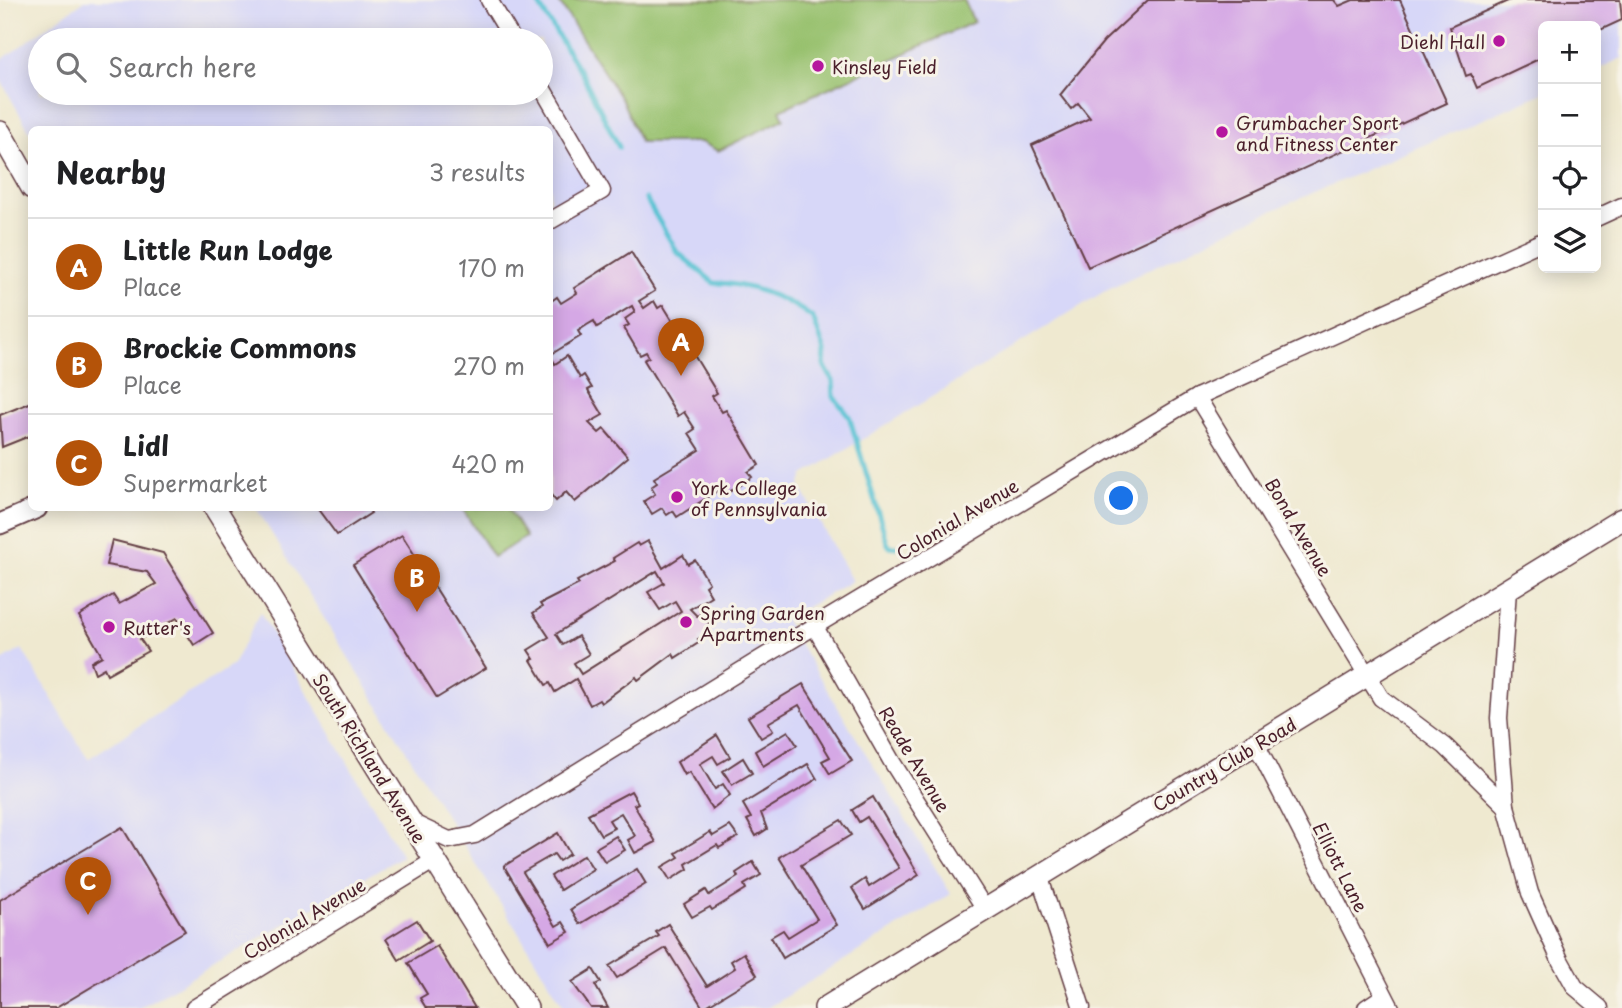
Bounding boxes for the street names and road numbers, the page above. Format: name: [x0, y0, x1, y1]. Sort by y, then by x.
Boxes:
street label: Colonial Avenue: [891, 472, 1024, 566]
street label: Bond Avenue: [1259, 473, 1339, 581]
street label: South Richland Avenue: [307, 668, 433, 848]
street label: Reade Avenue: [873, 701, 957, 817]
street label: Country Club Road: [1147, 710, 1301, 818]
street label: Elliott Lane: [1307, 817, 1375, 917]
street label: Colonial Avenue: [238, 871, 371, 965]

